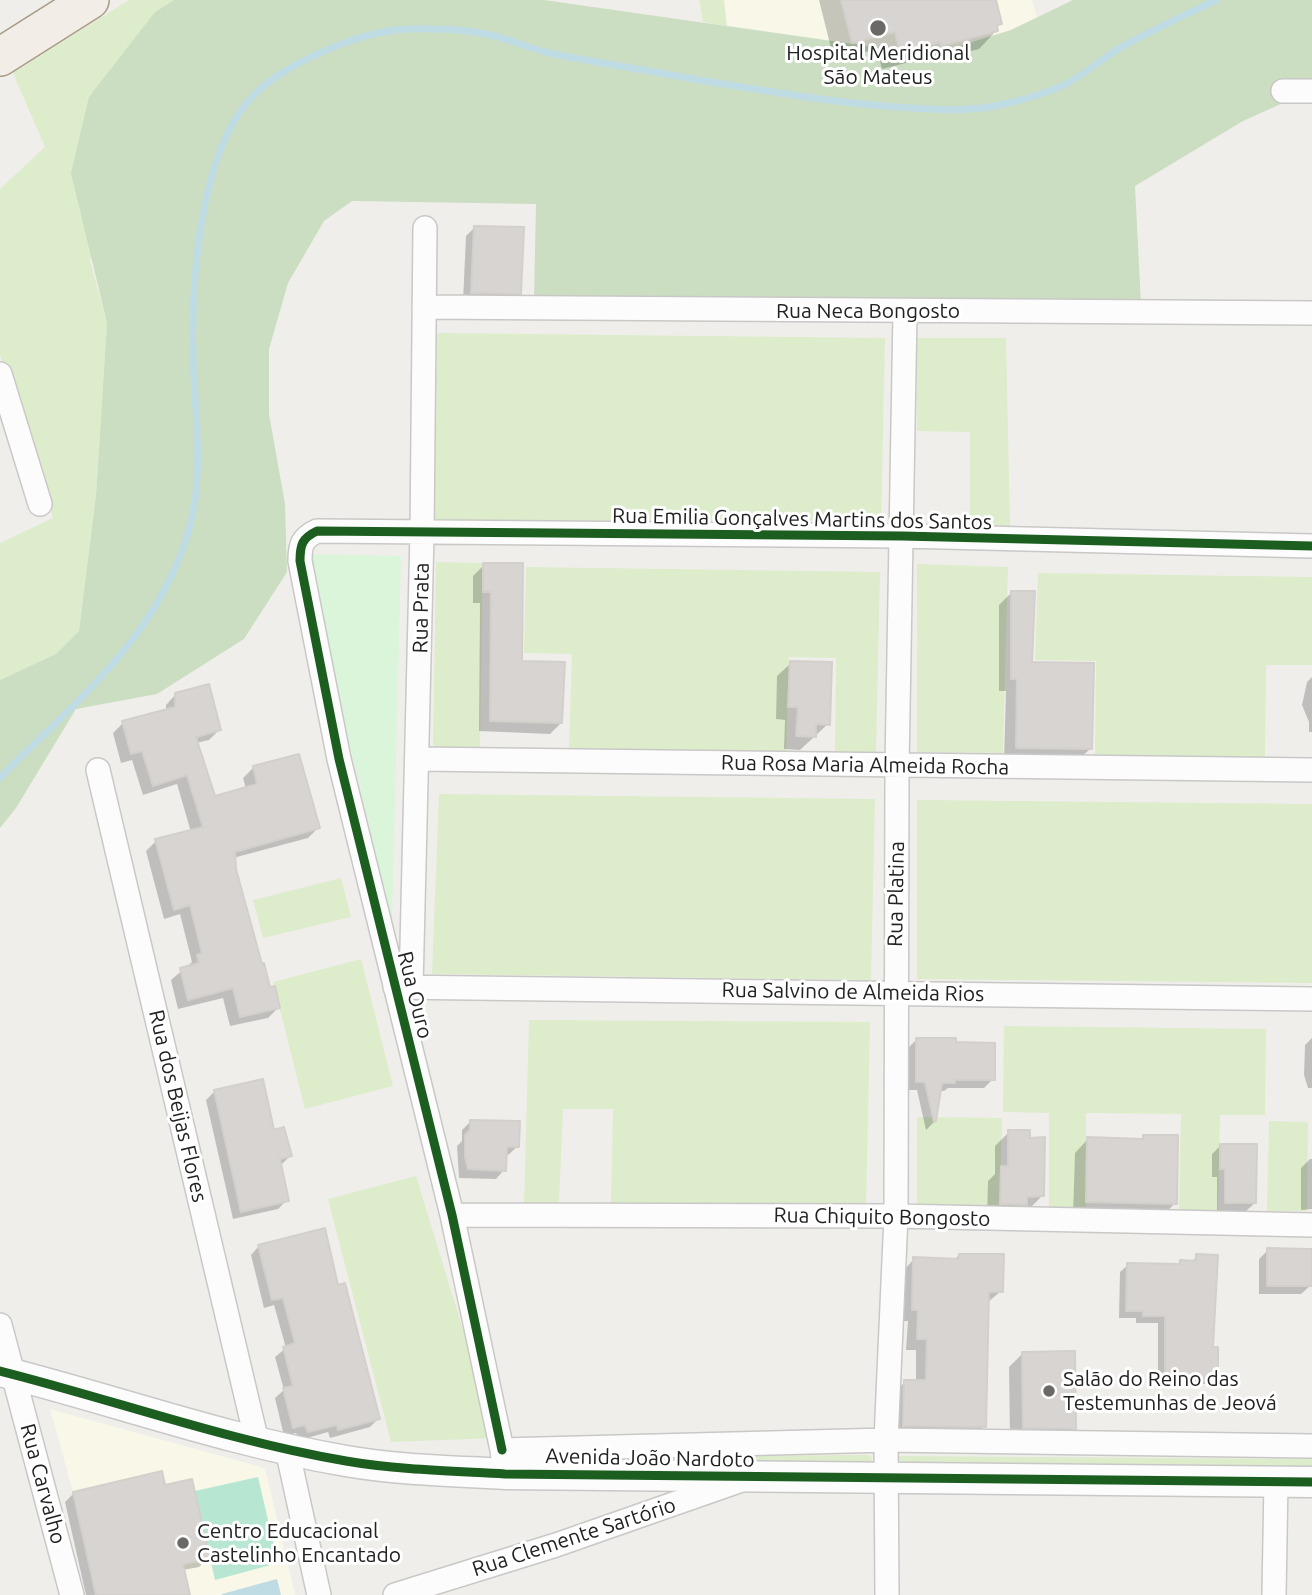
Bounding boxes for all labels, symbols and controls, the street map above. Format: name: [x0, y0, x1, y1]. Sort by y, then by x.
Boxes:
marker: Hospital Meridional São Mateus: [868, 18, 888, 38]
place label: Hospital Meridional São Mateus: [786, 40, 970, 90]
street label: Rua Neca Bongosto: [776, 298, 960, 324]
street label: Rua Emilia Gonçalves Martins dos Santos: [612, 503, 992, 535]
street label: Rua Prata: [408, 562, 434, 654]
street label: Rua Rosa Maria Almeida Rocha: [721, 750, 1009, 780]
street label: Rua Platina: [882, 841, 910, 947]
street label: Rua Ouro: [392, 949, 438, 1041]
street label: Rua Salvino de Almeida Rios: [722, 977, 984, 1007]
street label: Rua dos Beijas Flores: [144, 1007, 212, 1205]
street label: Rua Chiquito Bongosto: [773, 1203, 991, 1231]
place label: Salão do Reino das Testemunhas de Jeová: [1063, 1366, 1277, 1416]
marker: Salão do Reino das Testemunhas de Jeová: [1041, 1383, 1057, 1399]
street label: Rua Carvalho: [15, 1421, 71, 1547]
street label: Avenida João Nardoto: [545, 1444, 755, 1472]
street label: Rua Clemente Sartório: [469, 1492, 679, 1582]
place label: Centro Educacional Castelinho Encantado: [197, 1518, 401, 1568]
marker: Centro Educacional Castelinho Encantado: [175, 1535, 191, 1551]

